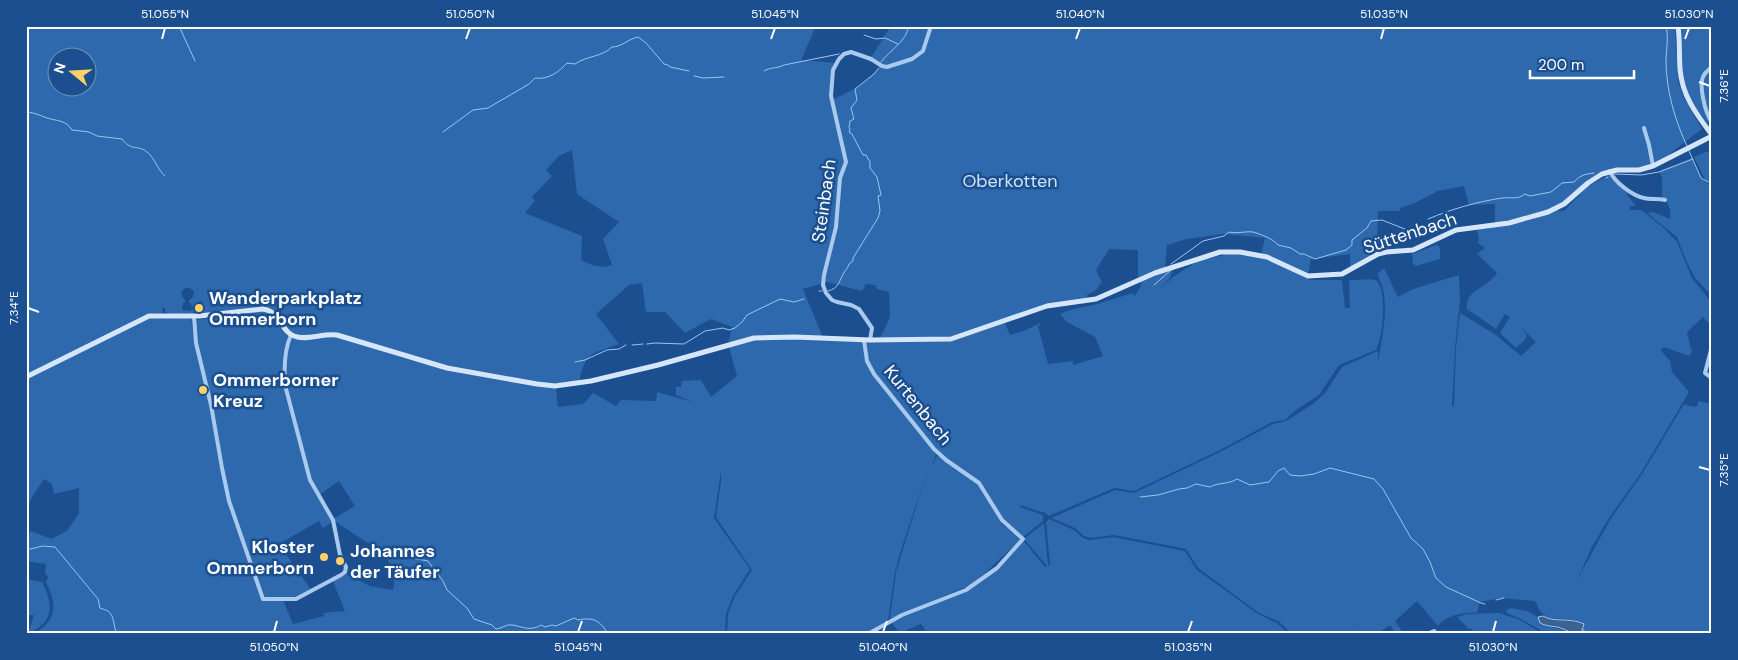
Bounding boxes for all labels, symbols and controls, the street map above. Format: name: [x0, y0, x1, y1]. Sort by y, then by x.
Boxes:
text: 51.055°N: [141, 6, 189, 22]
text: 51.050°N: [445, 6, 495, 22]
text: 51.045°N: [751, 6, 799, 22]
text: 51.040°N: [1055, 6, 1105, 22]
text: 51.035°N: [1360, 6, 1408, 22]
text: 51.030°N: [1665, 6, 1713, 22]
north arrow: [48, 48, 98, 98]
scale bar: [1530, 48, 1634, 80]
text: 200 m: [1538, 55, 1584, 75]
text: N: [49, 60, 70, 76]
text: 7.36°E: [1716, 69, 1732, 103]
street label: Steinbach: [806, 158, 842, 244]
park label: Oberkotten: [962, 169, 1058, 193]
street label: Süttenbach: [1360, 207, 1460, 259]
place label: Wanderparkplatz Ommerborn: [209, 286, 362, 331]
text: 7.34°E: [6, 291, 22, 325]
marker: Wanderparkplatz Ommerborn: [193, 302, 205, 314]
street label: Kurtenbach: [878, 360, 958, 450]
place label: Ommerborner Kreuz: [213, 368, 339, 413]
marker: Ommerborner Kreuz: [197, 384, 209, 396]
text: 7.35°E: [1716, 453, 1732, 487]
place label: Kloster Ommerborn: [207, 535, 314, 580]
place label: Johannes der Täufer: [350, 539, 440, 584]
marker: Kloster Ommerborn: [318, 551, 330, 563]
marker: Johannes der Täufer: [334, 555, 346, 567]
text: 51.050°N: [249, 639, 299, 655]
text: 51.045°N: [554, 639, 602, 655]
text: 51.040°N: [858, 639, 908, 655]
text: 51.035°N: [1164, 639, 1212, 655]
text: 51.030°N: [1469, 639, 1517, 655]

